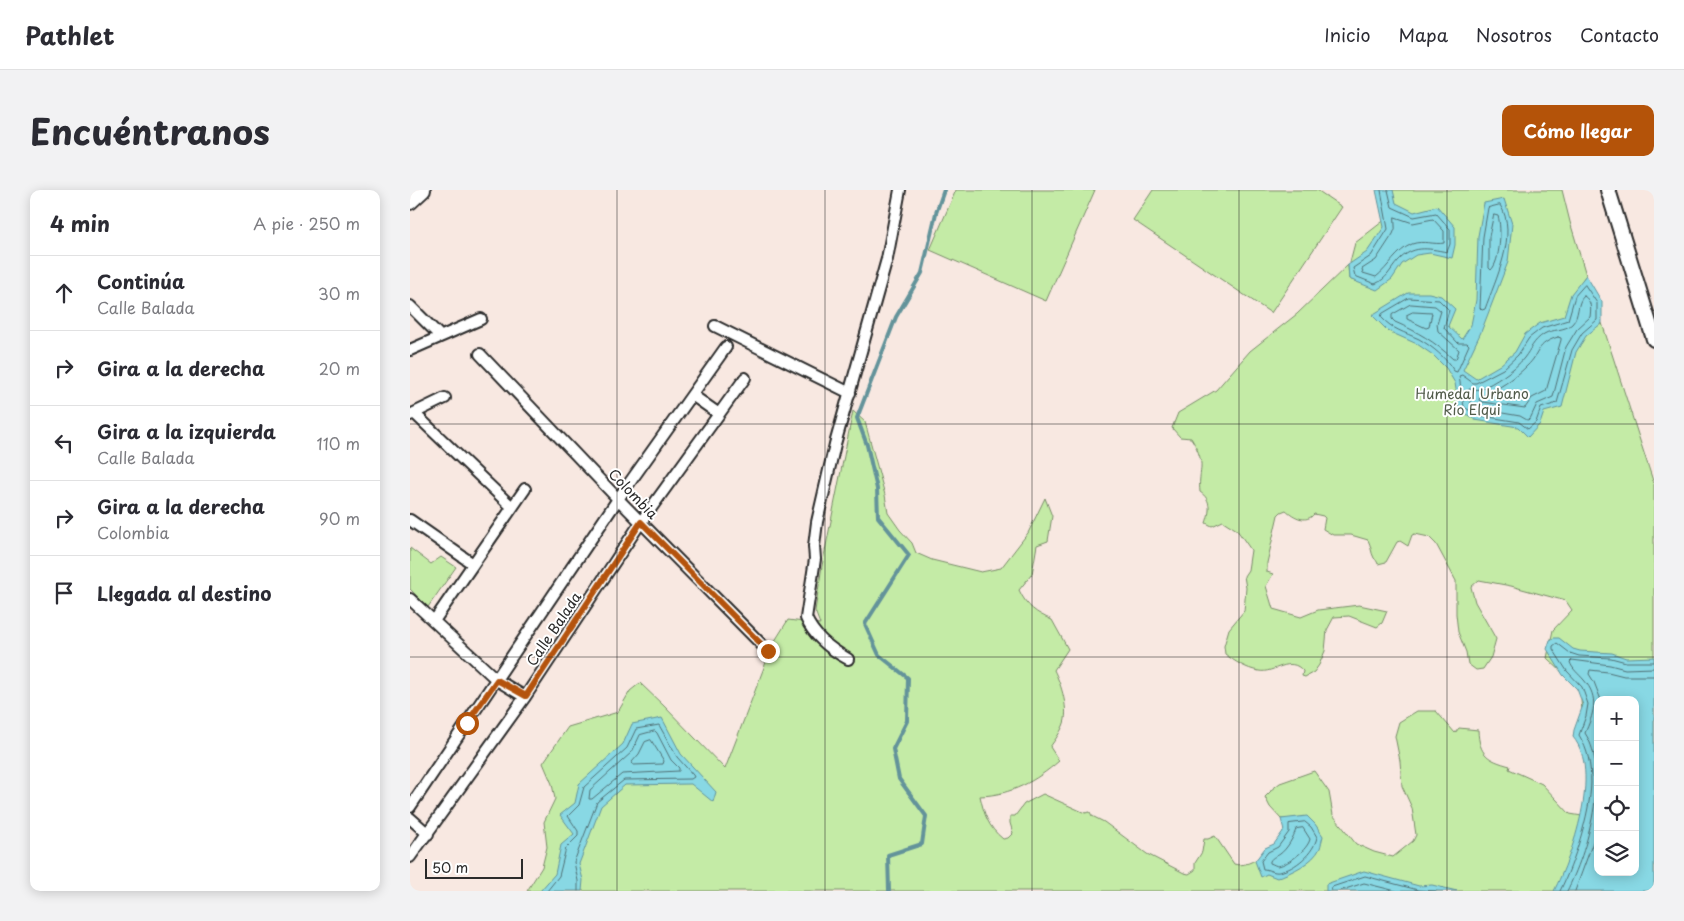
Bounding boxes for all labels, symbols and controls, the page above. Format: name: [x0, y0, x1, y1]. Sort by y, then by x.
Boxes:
text: Pathlet: [25, 17, 115, 53]
text: Inicio: [1324, 21, 1371, 48]
text: Mapa: [1399, 21, 1448, 48]
text: Nosotros: [1476, 21, 1552, 48]
text: Contacto: [1580, 21, 1659, 48]
text: Encuéntranos: [30, 104, 270, 157]
button: Cómo llegar: [1502, 105, 1654, 156]
text: 4 min: [50, 207, 110, 239]
text: A pie · 250 m: [253, 211, 360, 235]
text: Continúa: [97, 267, 185, 295]
icon: ahead: [50, 279, 78, 307]
text: 30 m: [318, 281, 360, 305]
text: Calle Balada: [97, 295, 195, 319]
icon: right: [50, 354, 78, 382]
text: Gira a la derecha: [97, 354, 265, 382]
text: 20 m: [319, 356, 360, 380]
park label: Humedal Urbano Río Elqui: [1415, 383, 1529, 420]
text: Gira a la izquierda: [97, 417, 276, 445]
icon: left: [50, 429, 78, 457]
text: 110 m: [317, 431, 360, 455]
text: Calle Balada: [97, 445, 195, 469]
street label: Colombia: [604, 464, 663, 524]
text: Gira a la derecha: [97, 492, 265, 520]
icon: right: [50, 504, 78, 532]
text: 90 m: [319, 506, 360, 530]
text: Colombia: [97, 520, 169, 544]
icon: arrive: [50, 579, 78, 607]
text: Llegada al destino: [97, 579, 271, 607]
street label: Calle Balada: [521, 587, 586, 670]
route end: [757, 640, 780, 663]
map controls: [1594, 696, 1639, 876]
button: +: [1594, 696, 1639, 741]
route start: [456, 712, 479, 735]
button: −: [1594, 741, 1639, 786]
button: locate: [1594, 786, 1639, 831]
button: layers: [1594, 831, 1639, 876]
scale bar: [425, 856, 522, 879]
text: 50 m: [432, 857, 468, 878]

